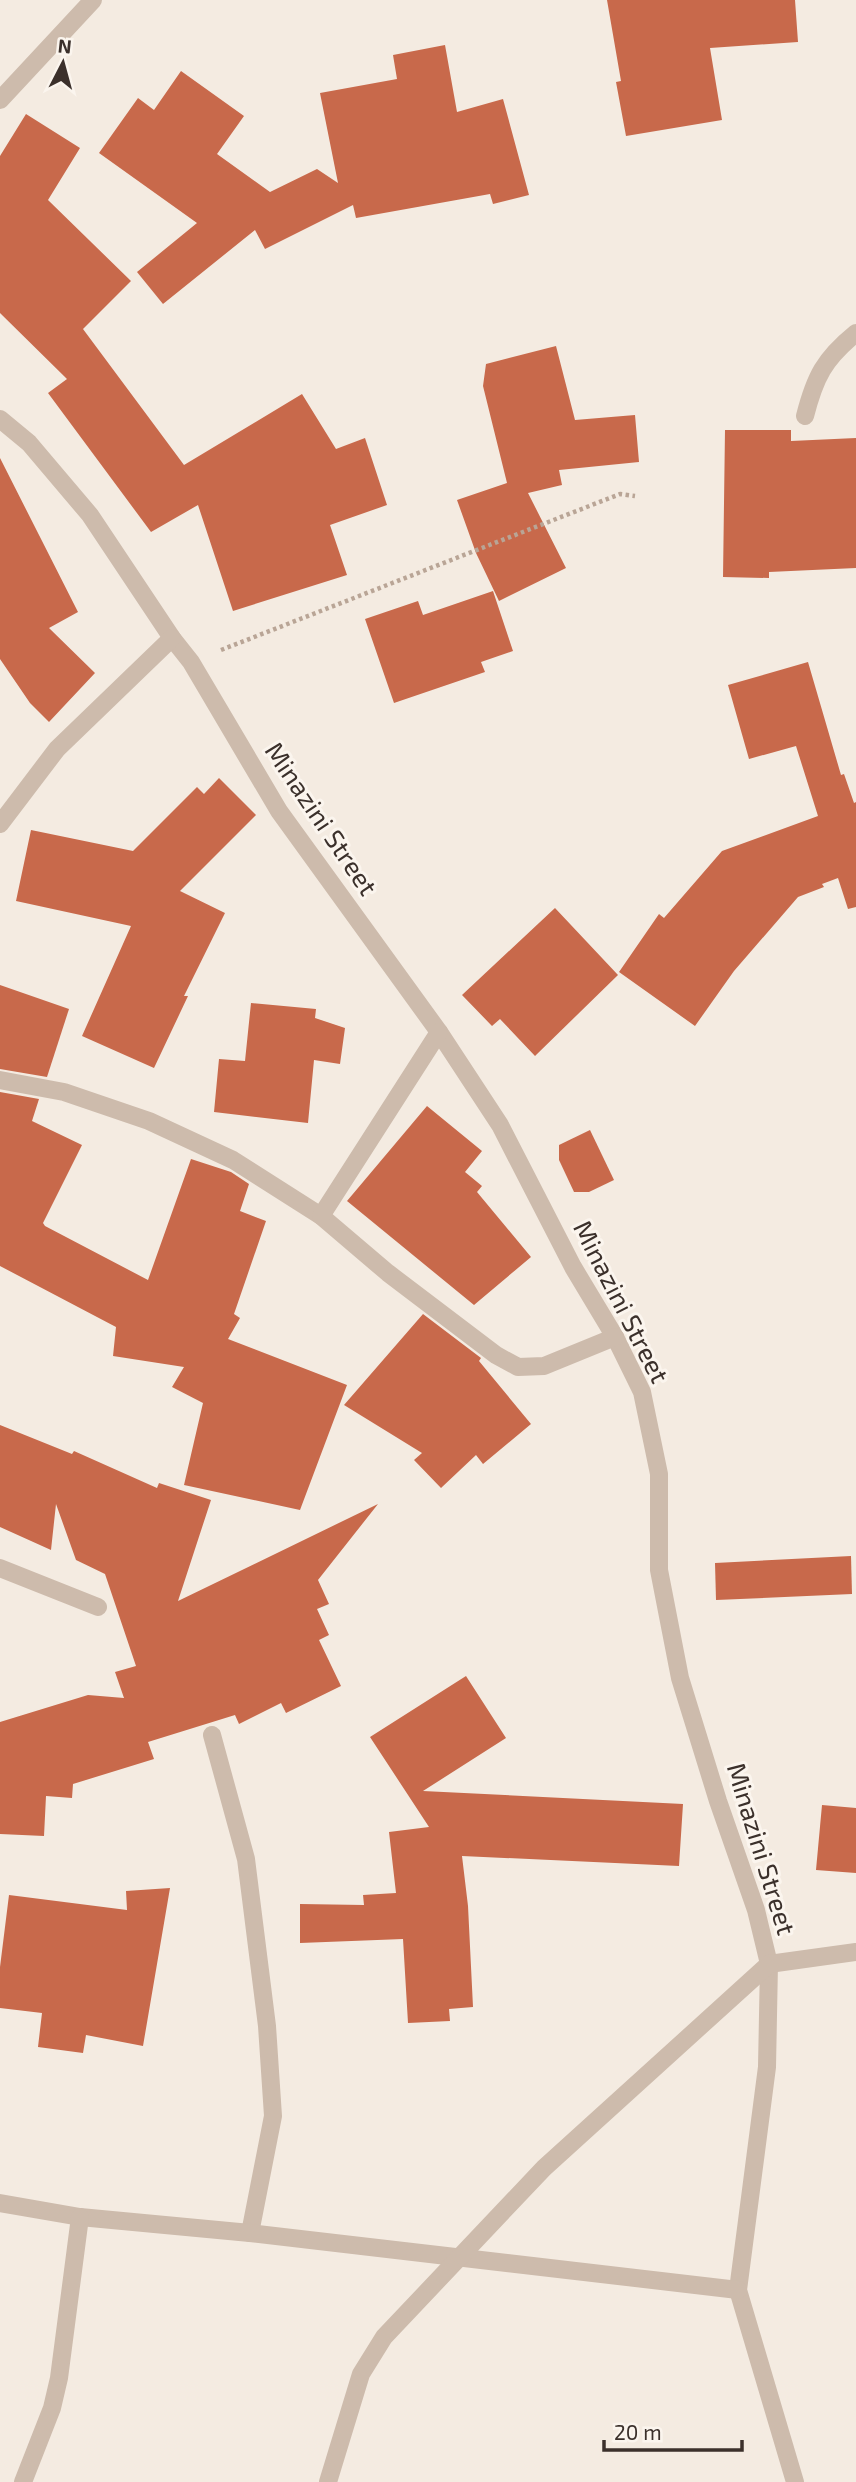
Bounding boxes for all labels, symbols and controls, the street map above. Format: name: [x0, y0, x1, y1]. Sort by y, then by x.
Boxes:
north arrow: [28, 28, 98, 98]
text: N: [57, 33, 73, 58]
street label: Minazini Street: [260, 736, 385, 901]
street label: Minazini Street: [568, 1215, 677, 1388]
street label: Minazini Street: [722, 1759, 803, 1938]
scale bar: [604, 2408, 742, 2452]
text: 20 m: [614, 2419, 662, 2444]

